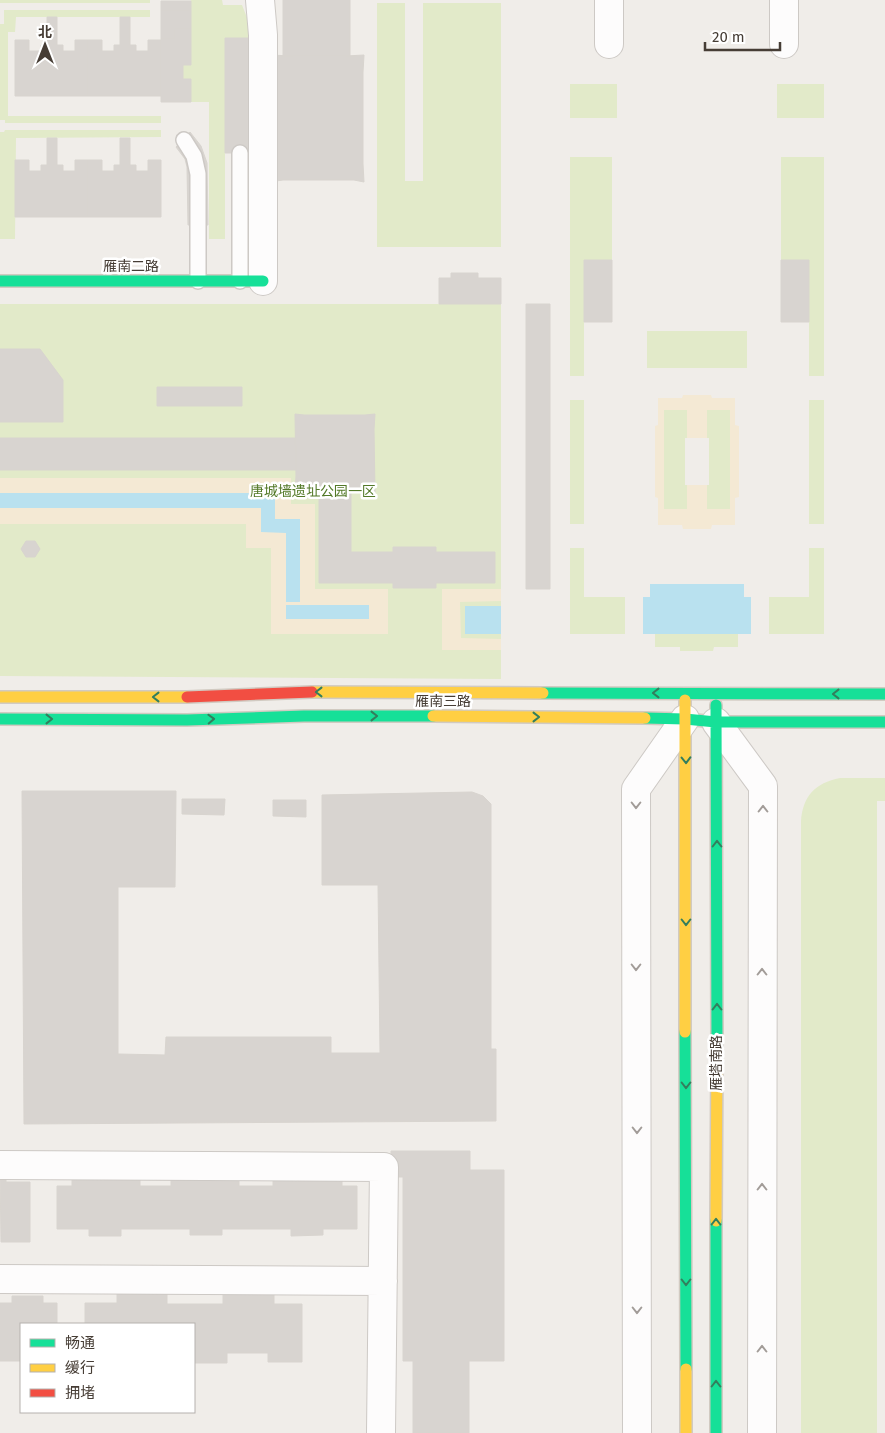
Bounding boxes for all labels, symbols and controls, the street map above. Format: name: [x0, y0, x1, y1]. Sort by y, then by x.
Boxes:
north arrow: [20, 20, 70, 70]
scale bar: [705, 20, 780, 52]
text: 北: [38, 24, 52, 41]
text: 20 m: [712, 28, 745, 46]
street label: 雁南二路: [103, 258, 159, 275]
park label: 唐城墙遗址公园一区: [250, 483, 376, 500]
one-way arrow: [315, 687, 322, 697]
one-way arrow: [652, 688, 660, 699]
one-way arrow: [832, 689, 840, 699]
one-way arrow: [152, 692, 160, 702]
street label: 雁南三路: [415, 693, 471, 710]
one-way arrow: [370, 711, 378, 721]
one-way arrow: [532, 712, 540, 722]
one-way arrow: [45, 714, 53, 724]
one-way arrow: [208, 714, 215, 724]
one-way arrow: [681, 756, 691, 764]
one-way arrow: [631, 802, 641, 809]
one-way arrow: [758, 805, 768, 813]
one-way arrow: [712, 840, 722, 848]
one-way arrow: [681, 919, 691, 927]
one-way arrow: [631, 964, 642, 972]
one-way arrow: [757, 968, 767, 976]
one-way arrow: [712, 1003, 722, 1010]
street label: 雁塔南路: [708, 1035, 725, 1091]
one-way arrow: [681, 1082, 691, 1089]
one-way arrow: [632, 1126, 642, 1134]
one-way arrow: [757, 1183, 767, 1190]
one-way arrow: [711, 1218, 721, 1226]
one-way arrow: [681, 1279, 691, 1287]
one-way arrow: [632, 1306, 642, 1314]
legend: [20, 1323, 195, 1413]
text: 畅通: [65, 1334, 95, 1352]
one-way arrow: [757, 1345, 767, 1352]
text: 缓行: [65, 1359, 95, 1377]
one-way arrow: [711, 1380, 721, 1388]
text: 拥堵: [65, 1384, 95, 1402]

